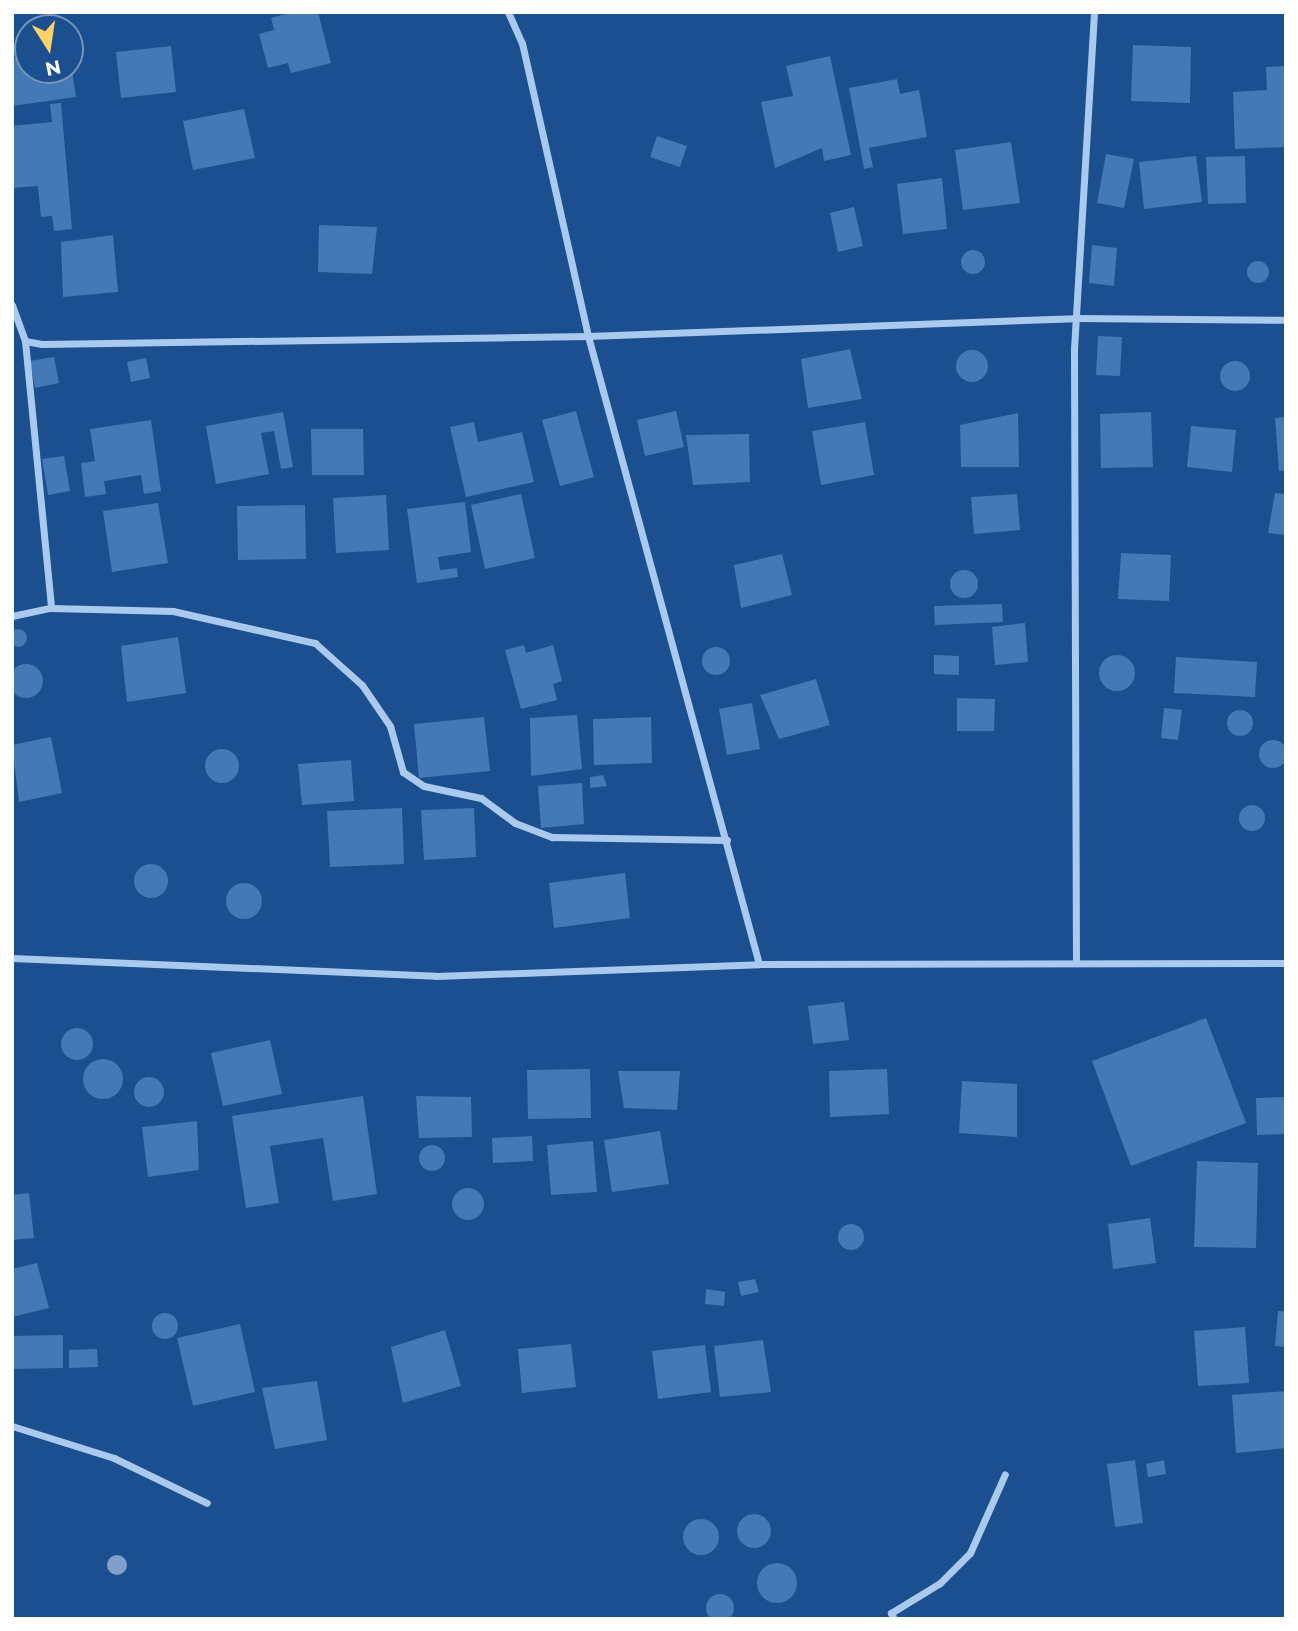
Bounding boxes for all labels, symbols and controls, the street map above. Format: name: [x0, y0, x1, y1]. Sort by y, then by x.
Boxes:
north arrow: [14, 14, 84, 84]
text: N: [43, 55, 63, 81]

